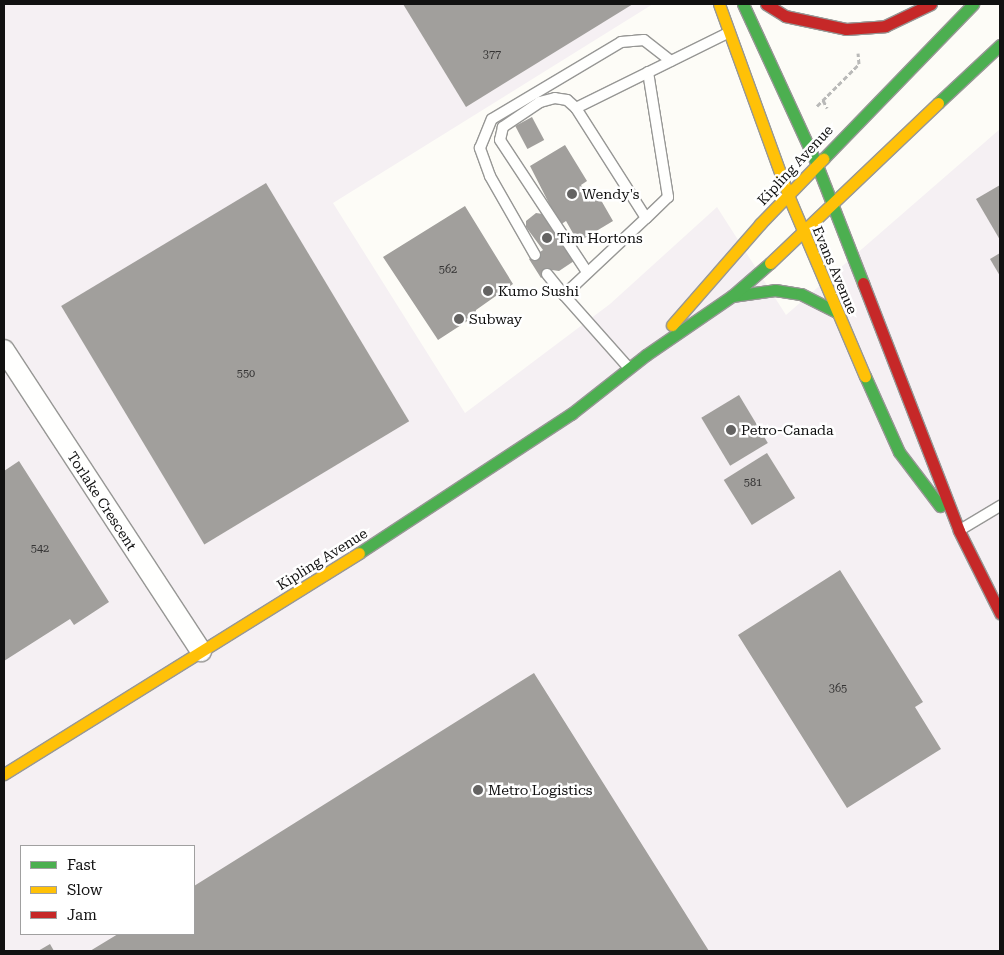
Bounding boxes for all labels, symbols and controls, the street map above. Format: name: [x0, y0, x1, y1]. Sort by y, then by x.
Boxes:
house number: 377: [483, 48, 501, 62]
street label: Kipling Avenue: [754, 121, 836, 209]
place label: Wendy's: [582, 186, 639, 202]
marker: Wendy's: [566, 188, 578, 200]
street label: Evans Avenue: [809, 224, 861, 316]
place label: Tim Hortons: [557, 230, 643, 246]
marker: Tim Hortons: [541, 232, 553, 244]
house number: 562: [439, 263, 457, 277]
place label: Kumo Sushi: [498, 283, 579, 299]
marker: Kumo Sushi: [482, 285, 494, 297]
place label: Subway: [469, 311, 522, 327]
marker: Subway: [453, 313, 465, 325]
house number: 550: [237, 367, 255, 381]
place label: Petro-Canada: [741, 422, 834, 438]
marker: Petro-Canada: [725, 424, 737, 436]
street label: Torlake Crescent: [64, 449, 140, 553]
house number: 581: [744, 476, 762, 490]
street label: Kipling Avenue: [274, 525, 370, 593]
house number: 542: [31, 542, 49, 556]
house number: 365: [829, 682, 847, 696]
place label: Metro Logistics: [488, 782, 592, 798]
marker: Metro Logistics: [472, 784, 484, 796]
legend: [20, 845, 195, 935]
text: Fast: [67, 856, 96, 874]
text: Slow: [67, 881, 102, 899]
text: Jam: [67, 906, 97, 924]

